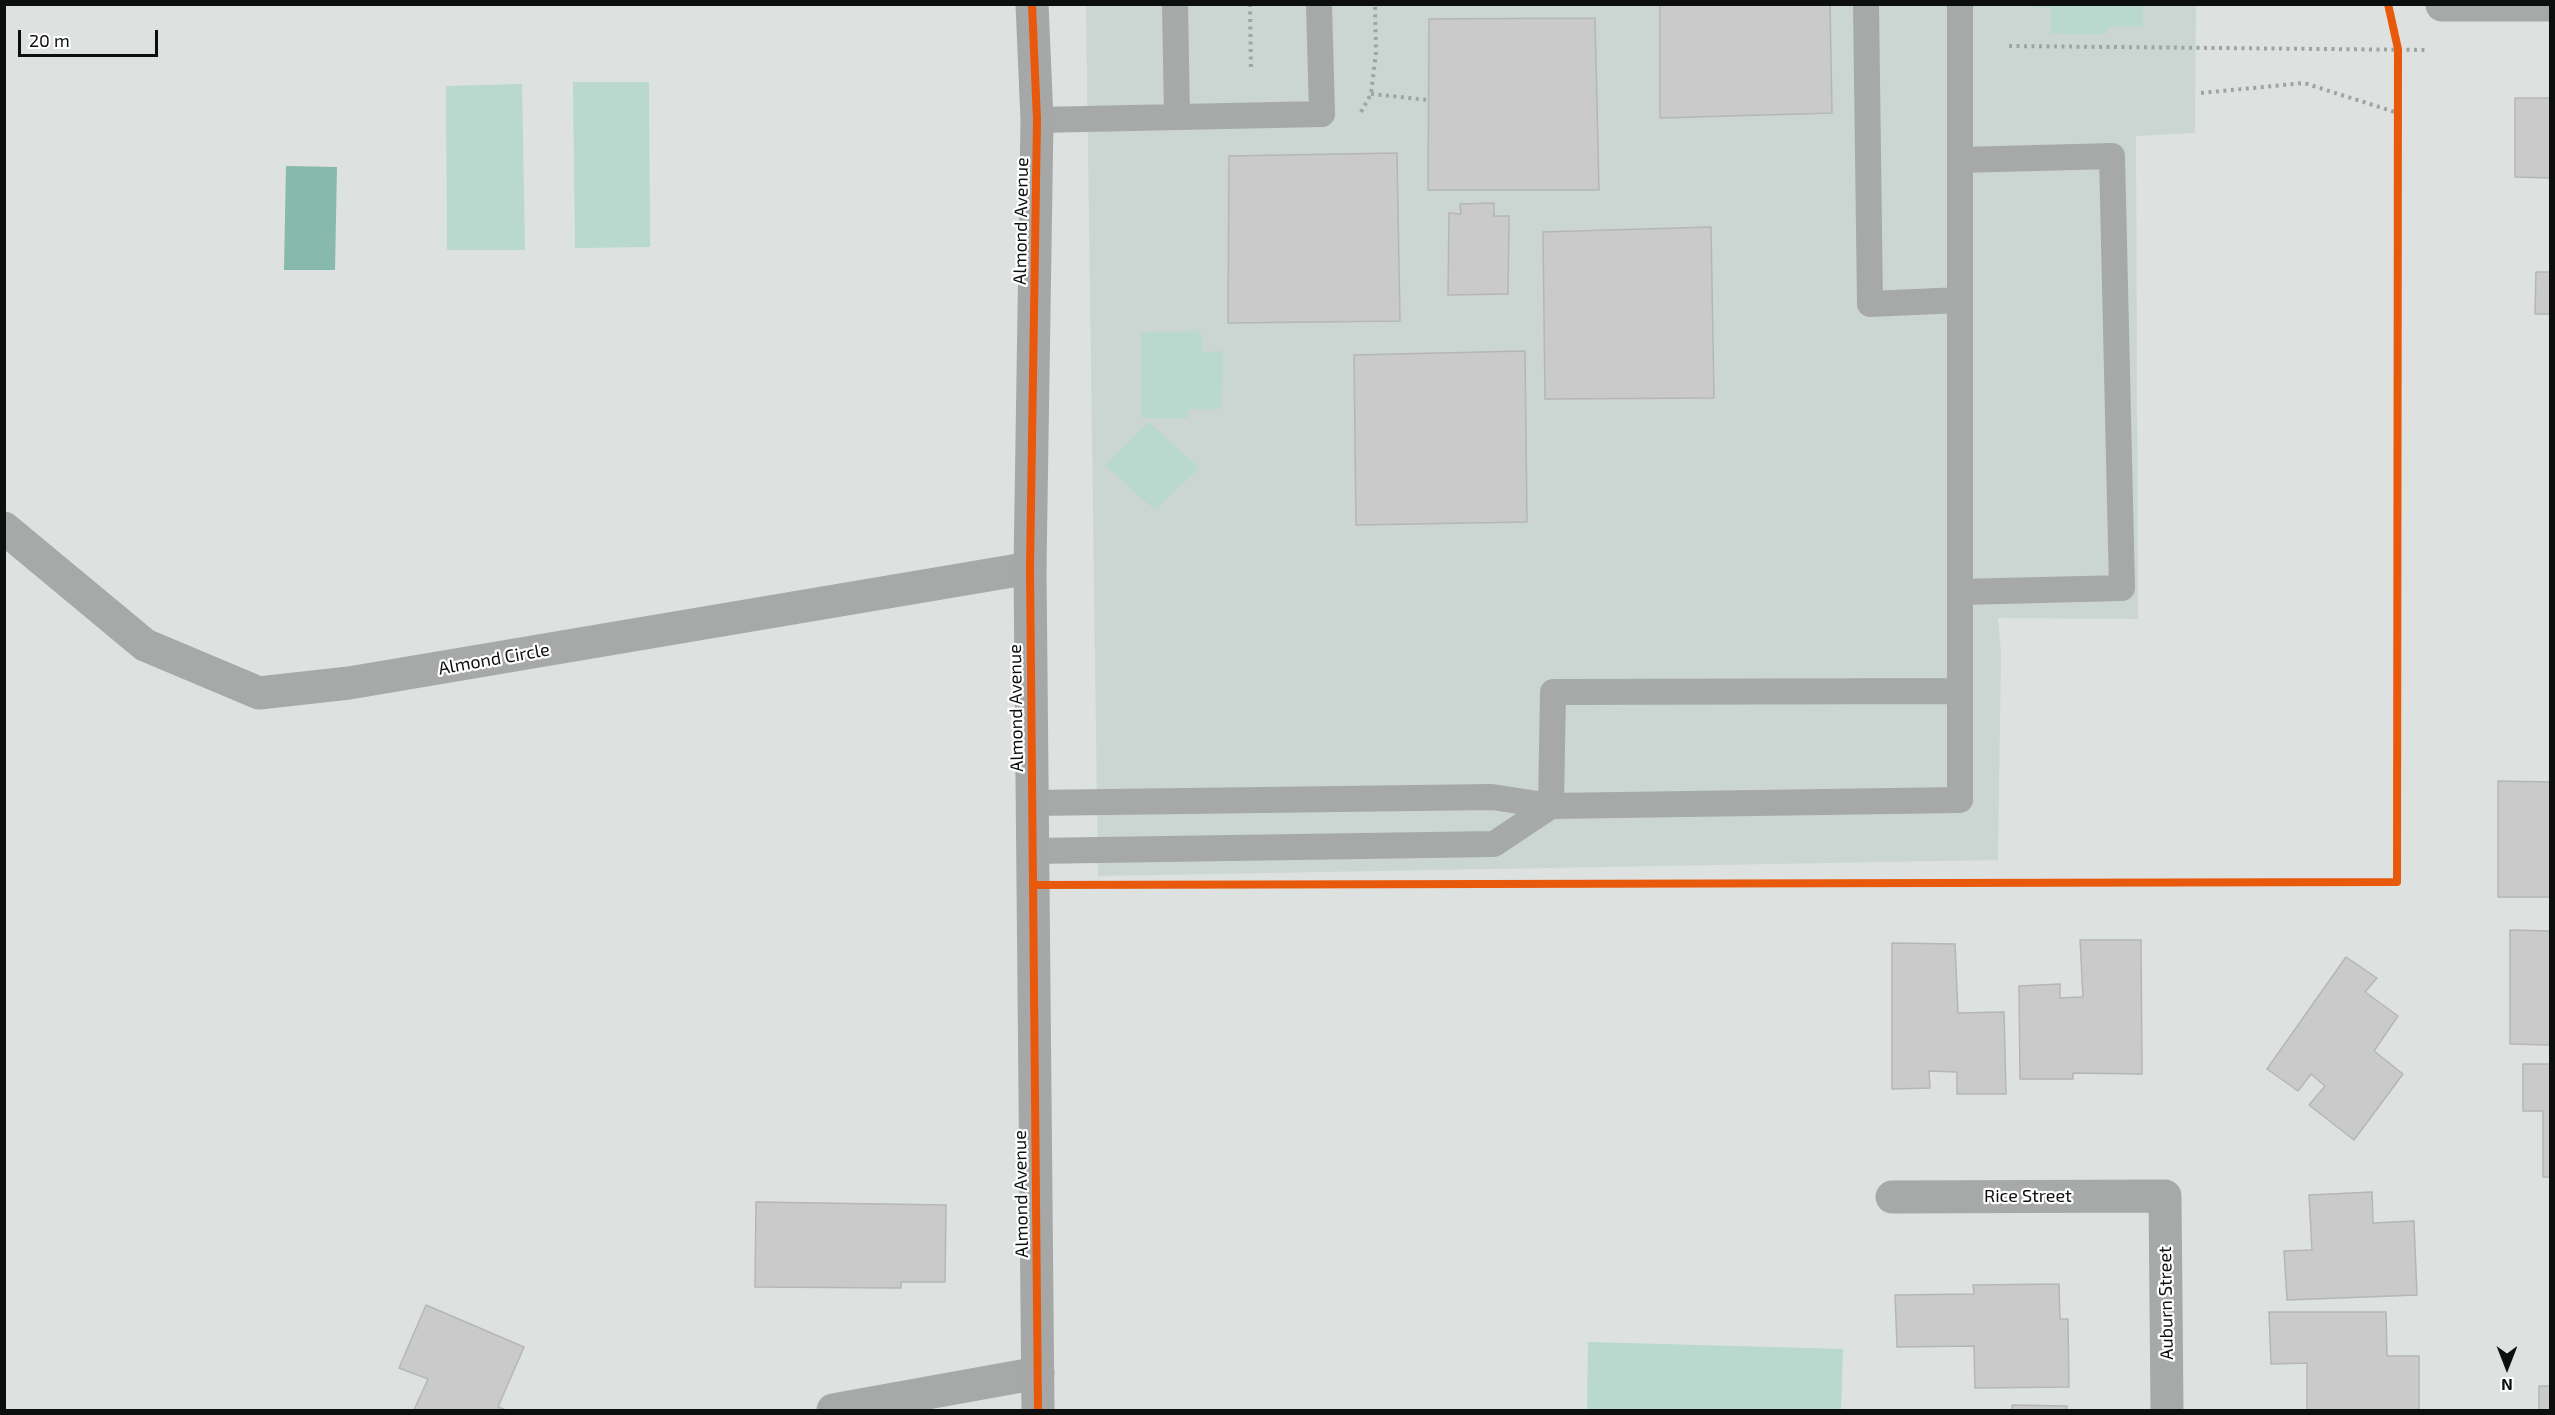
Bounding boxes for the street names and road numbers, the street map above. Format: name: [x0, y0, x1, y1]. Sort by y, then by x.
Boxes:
street label: Almond Avenue: [1009, 157, 1033, 285]
street label: Almond Circle: [437, 639, 551, 679]
street label: Almond Avenue: [1004, 644, 1028, 772]
street label: Almond Avenue: [1009, 1130, 1033, 1258]
street label: Rice Street: [1984, 1185, 2072, 1207]
street label: Auburn Street: [2154, 1246, 2178, 1360]

